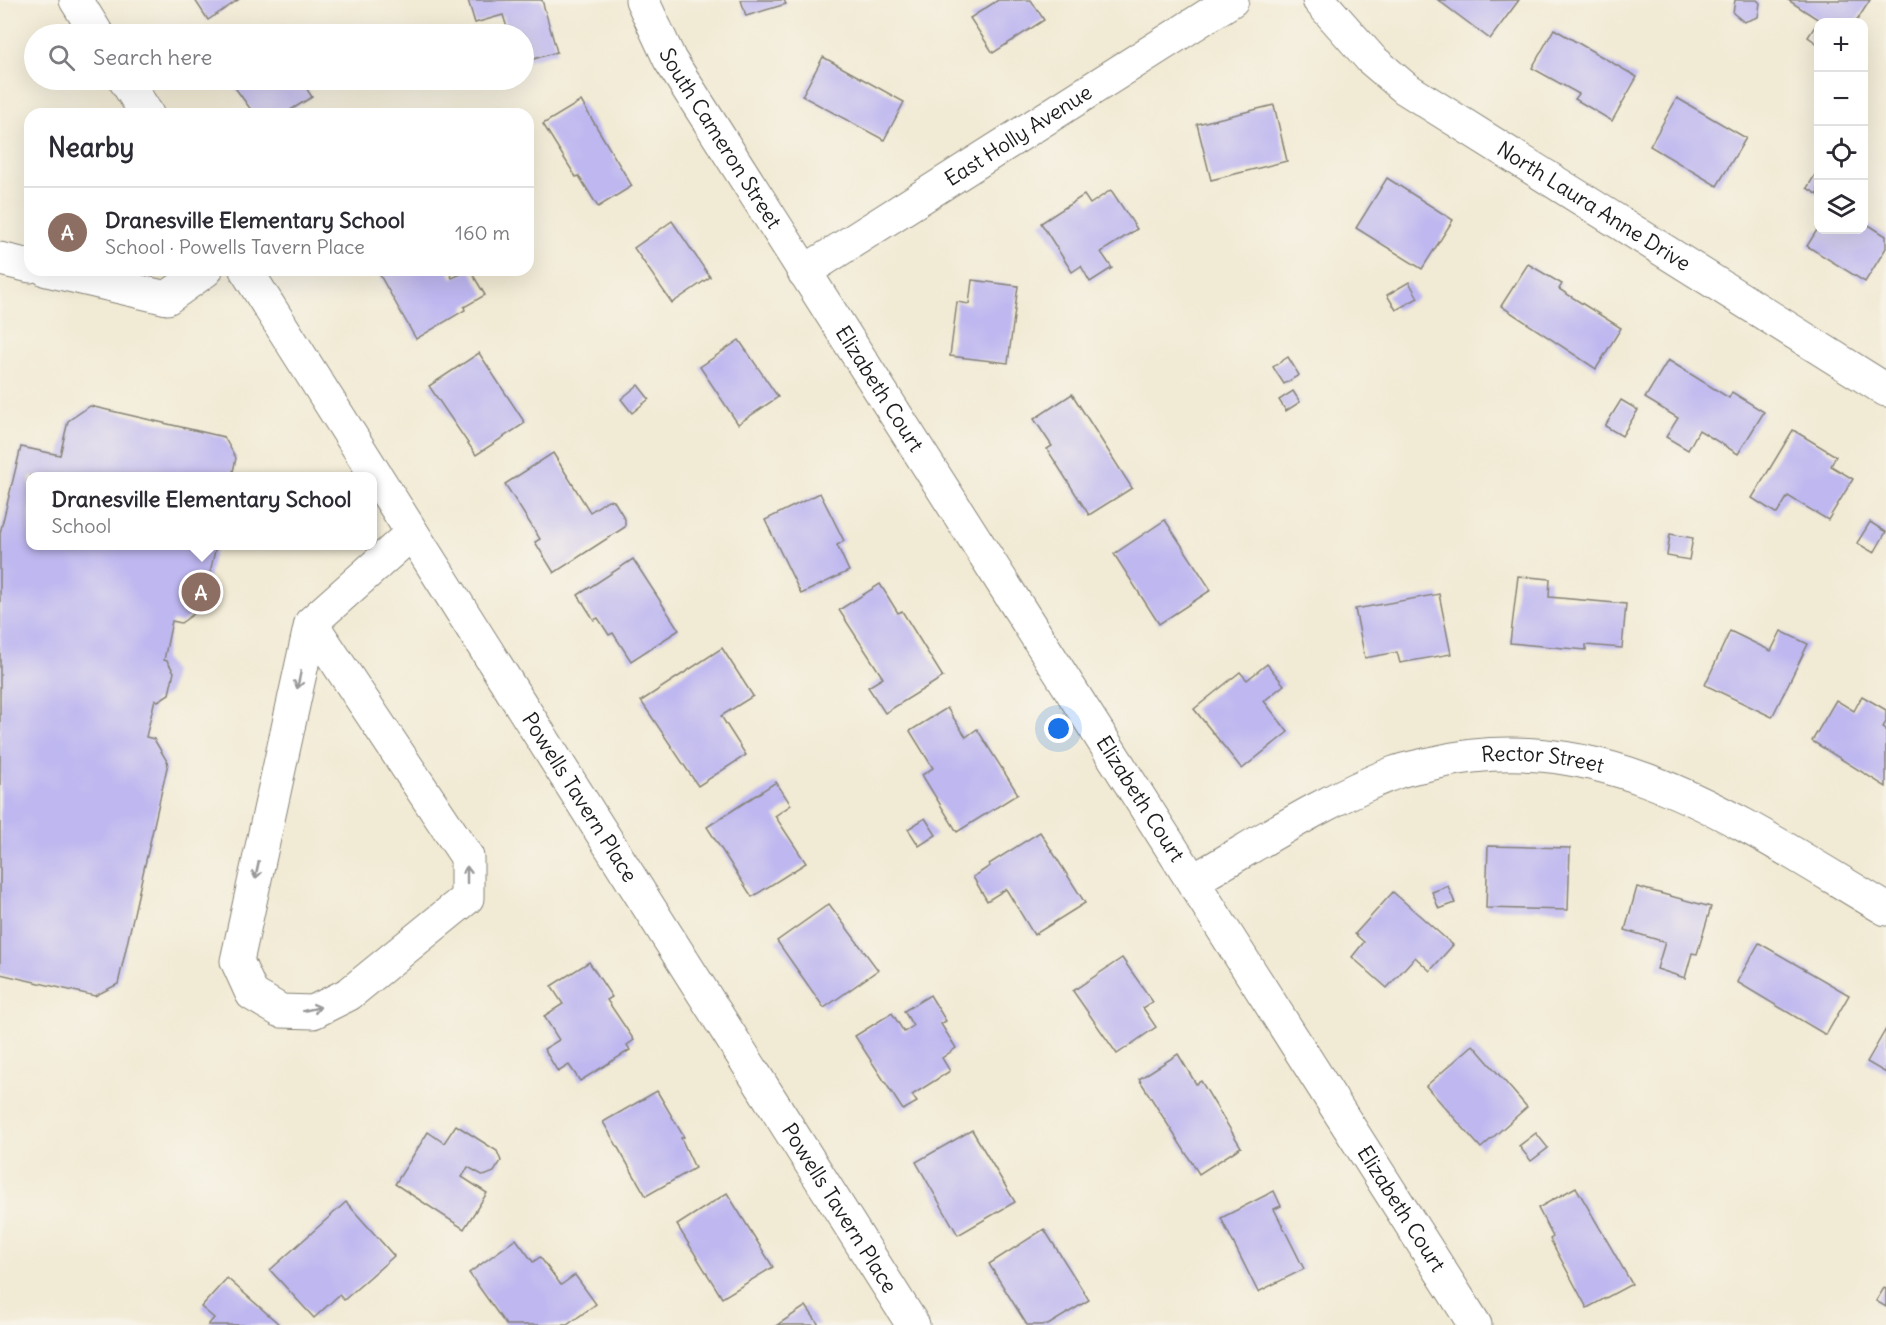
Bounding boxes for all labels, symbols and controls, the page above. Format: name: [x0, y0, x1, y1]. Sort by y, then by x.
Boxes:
map controls: [1814, 18, 1868, 234]
button: +: [1814, 18, 1868, 72]
search box: [24, 24, 534, 90]
icon: search: [45, 41, 78, 74]
text: Search here: [93, 43, 212, 71]
street label: South Cameron Street: [653, 44, 788, 233]
button: −: [1814, 72, 1868, 126]
street label: East Holly Avenue: [939, 79, 1097, 192]
button: locate: [1814, 126, 1868, 180]
text: Nearby: [48, 131, 134, 164]
street label: North Laura Anne Drive: [1492, 135, 1696, 277]
button: layers: [1814, 180, 1868, 234]
text: Dranesville Elementary School: [105, 206, 405, 234]
text: A: [61, 220, 74, 245]
text: 160 m: [455, 220, 510, 245]
text: School · Powells Tavern Place: [105, 234, 365, 259]
street label: Elizabeth Court: [830, 321, 930, 457]
popup: [26, 472, 377, 550]
text: Dranesville Elementary School: [52, 485, 351, 513]
text: School: [52, 513, 111, 538]
pin: A: [182, 570, 220, 614]
one-way arrow: [292, 670, 304, 689]
street label: Powells Tavern Place: [516, 707, 644, 887]
your location: [1044, 714, 1073, 743]
street label: Elizabeth Court: [1091, 731, 1191, 867]
street label: Rector Street: [1480, 740, 1607, 779]
one-way arrow: [250, 860, 262, 879]
one-way arrow: [461, 865, 473, 885]
one-way arrow: [302, 1003, 321, 1015]
street label: Powells Tavern Place: [776, 1118, 903, 1298]
street label: Elizabeth Court: [1351, 1141, 1452, 1277]

